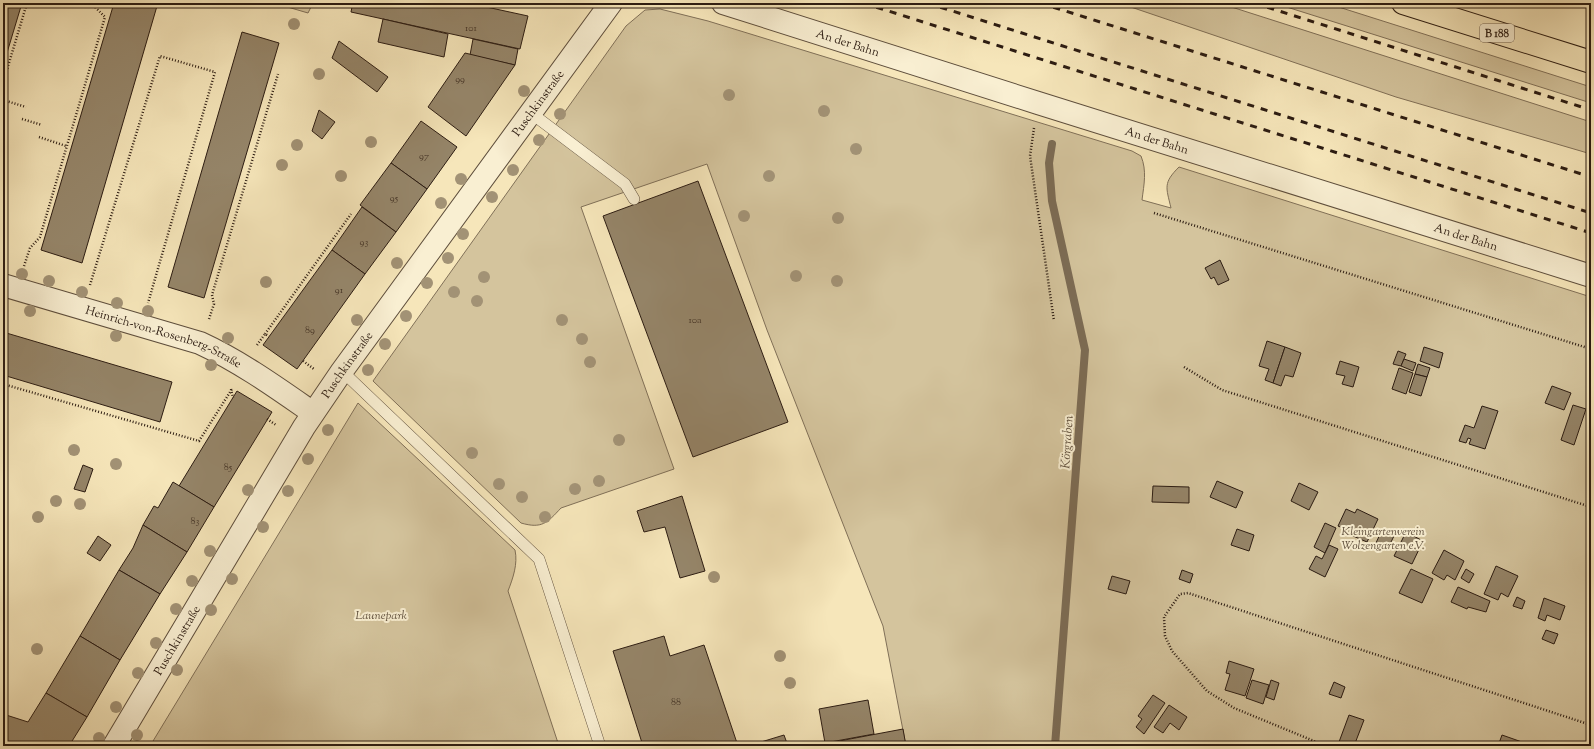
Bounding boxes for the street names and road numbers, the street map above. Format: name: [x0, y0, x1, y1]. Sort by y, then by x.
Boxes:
road number: B 188: [1480, 24, 1514, 42]
street label: An der Bahn: [813, 25, 882, 62]
street label: Puschkinstraße: [508, 66, 569, 141]
street label: An der Bahn: [1122, 123, 1191, 160]
street label: An der Bahn: [1432, 219, 1500, 256]
street label: Heinrich-von-Rosenberg-Straße: [83, 302, 245, 374]
street label: Puschkinstraße: [318, 328, 378, 402]
street label: Puschkinstraße: [150, 602, 206, 679]

